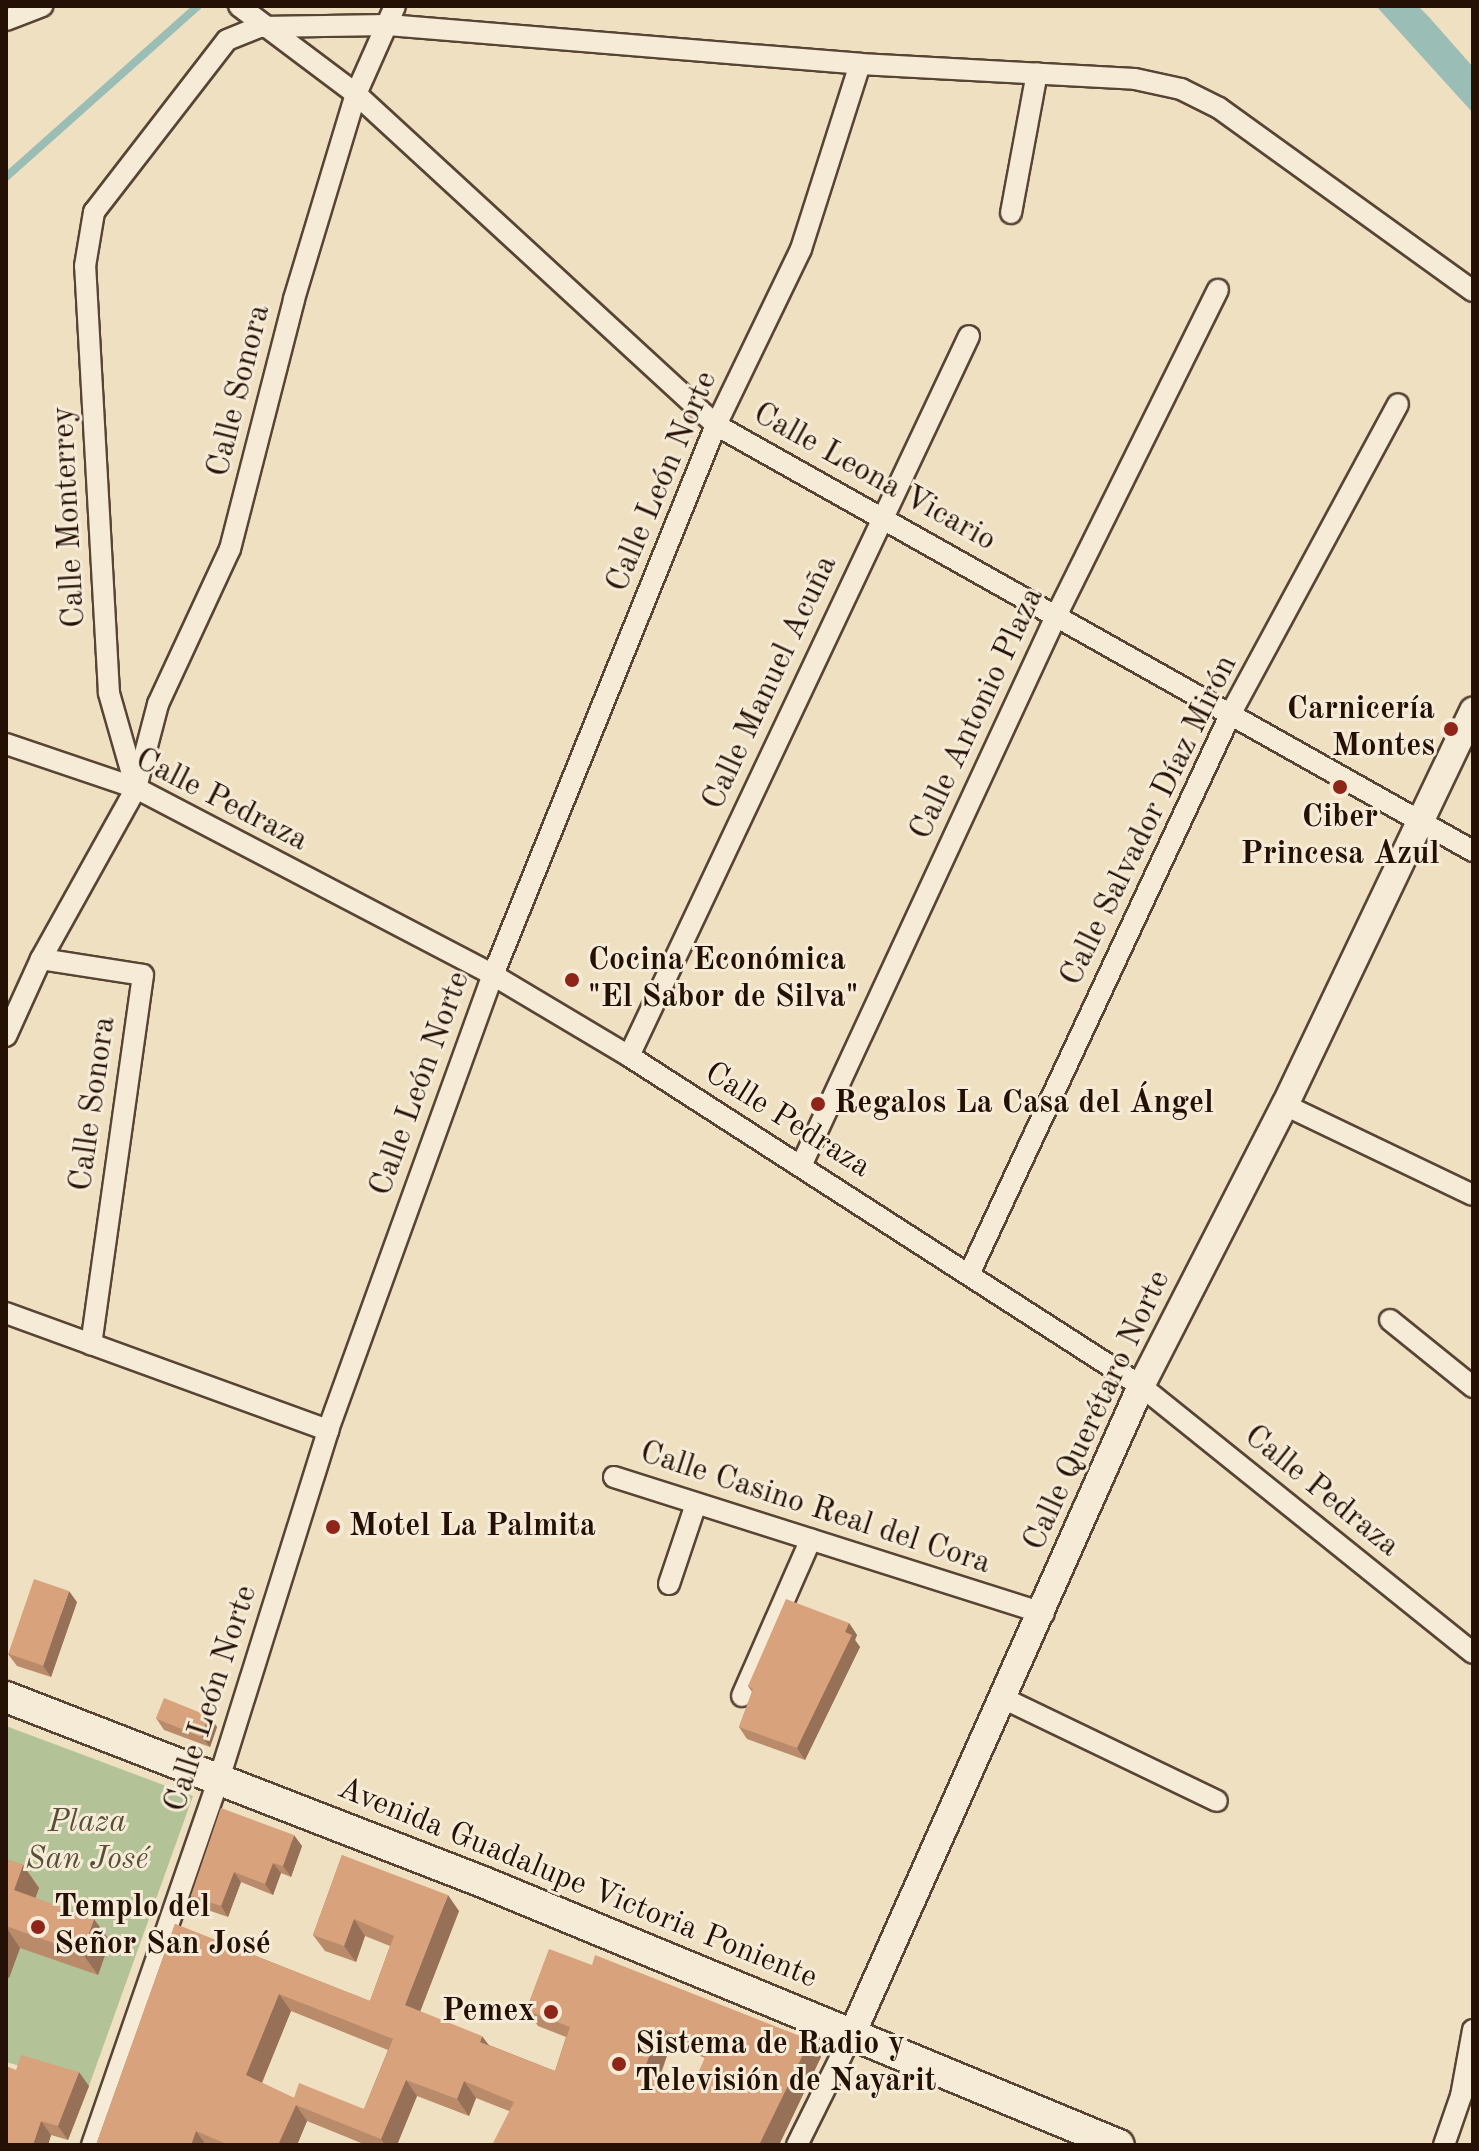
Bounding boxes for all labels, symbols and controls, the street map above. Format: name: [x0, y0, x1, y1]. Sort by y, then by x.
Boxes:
street label: Calle Sonora: [200, 301, 280, 481]
street label: Calle León Norte: [599, 366, 727, 598]
street label: Calle Leona Vicario: [746, 395, 1002, 561]
street label: Calle Monterrey: [45, 405, 95, 629]
street label: Calle Manuel Acuña: [695, 550, 847, 816]
street label: Calle Antonio Plaza: [903, 582, 1053, 846]
street label: Calle Salvador Díaz Mirón: [1053, 649, 1247, 993]
place label: Carnicería Montes: [1287, 692, 1435, 767]
marker: Carnicería Montes: [1442, 720, 1460, 738]
street label: Calle Pedraza: [128, 741, 314, 861]
marker: Ciber Princesa Azul: [1331, 778, 1349, 796]
place label: Ciber Princesa Azul: [1241, 800, 1439, 875]
place label: Cocina Económica "El Sabor de Silva": [588, 943, 858, 1018]
street label: Calle León Norte: [363, 967, 479, 1201]
marker: Cocina Económica "El Sabor de Silva": [563, 971, 581, 989]
street label: Calle Sonora: [63, 1014, 125, 1194]
street label: Calle Pedraza: [697, 1055, 877, 1187]
place label: Regalos La Casa del Ángel: [834, 1085, 1214, 1123]
marker: Regalos La Casa del Ángel: [809, 1095, 827, 1113]
street label: Calle Querétaro Norte: [1016, 1265, 1180, 1557]
street label: Calle Pedraza: [1236, 1418, 1406, 1566]
street label: Calle Casino Real del Cora: [635, 1434, 995, 1584]
place label: Motel La Palmita: [349, 1508, 596, 1546]
marker: Motel La Palmita: [324, 1518, 342, 1536]
street label: Calle León Norte: [157, 1581, 267, 1817]
street label: Avenida Guadalupe Victoria Poniente: [332, 1770, 822, 1998]
park label: Plaza San José: [26, 1805, 148, 1880]
place label: Templo del Señor San José: [54, 1890, 271, 1965]
marker: Templo del Señor San José: [29, 1918, 47, 1936]
place label: Pemex: [442, 1993, 535, 2031]
marker: Pemex: [542, 2003, 560, 2021]
place label: Sistema de Radio y Televisión de Nayarit: [635, 2027, 936, 2102]
marker: Sistema de Radio y Televisión de Nayarit: [610, 2055, 628, 2073]

